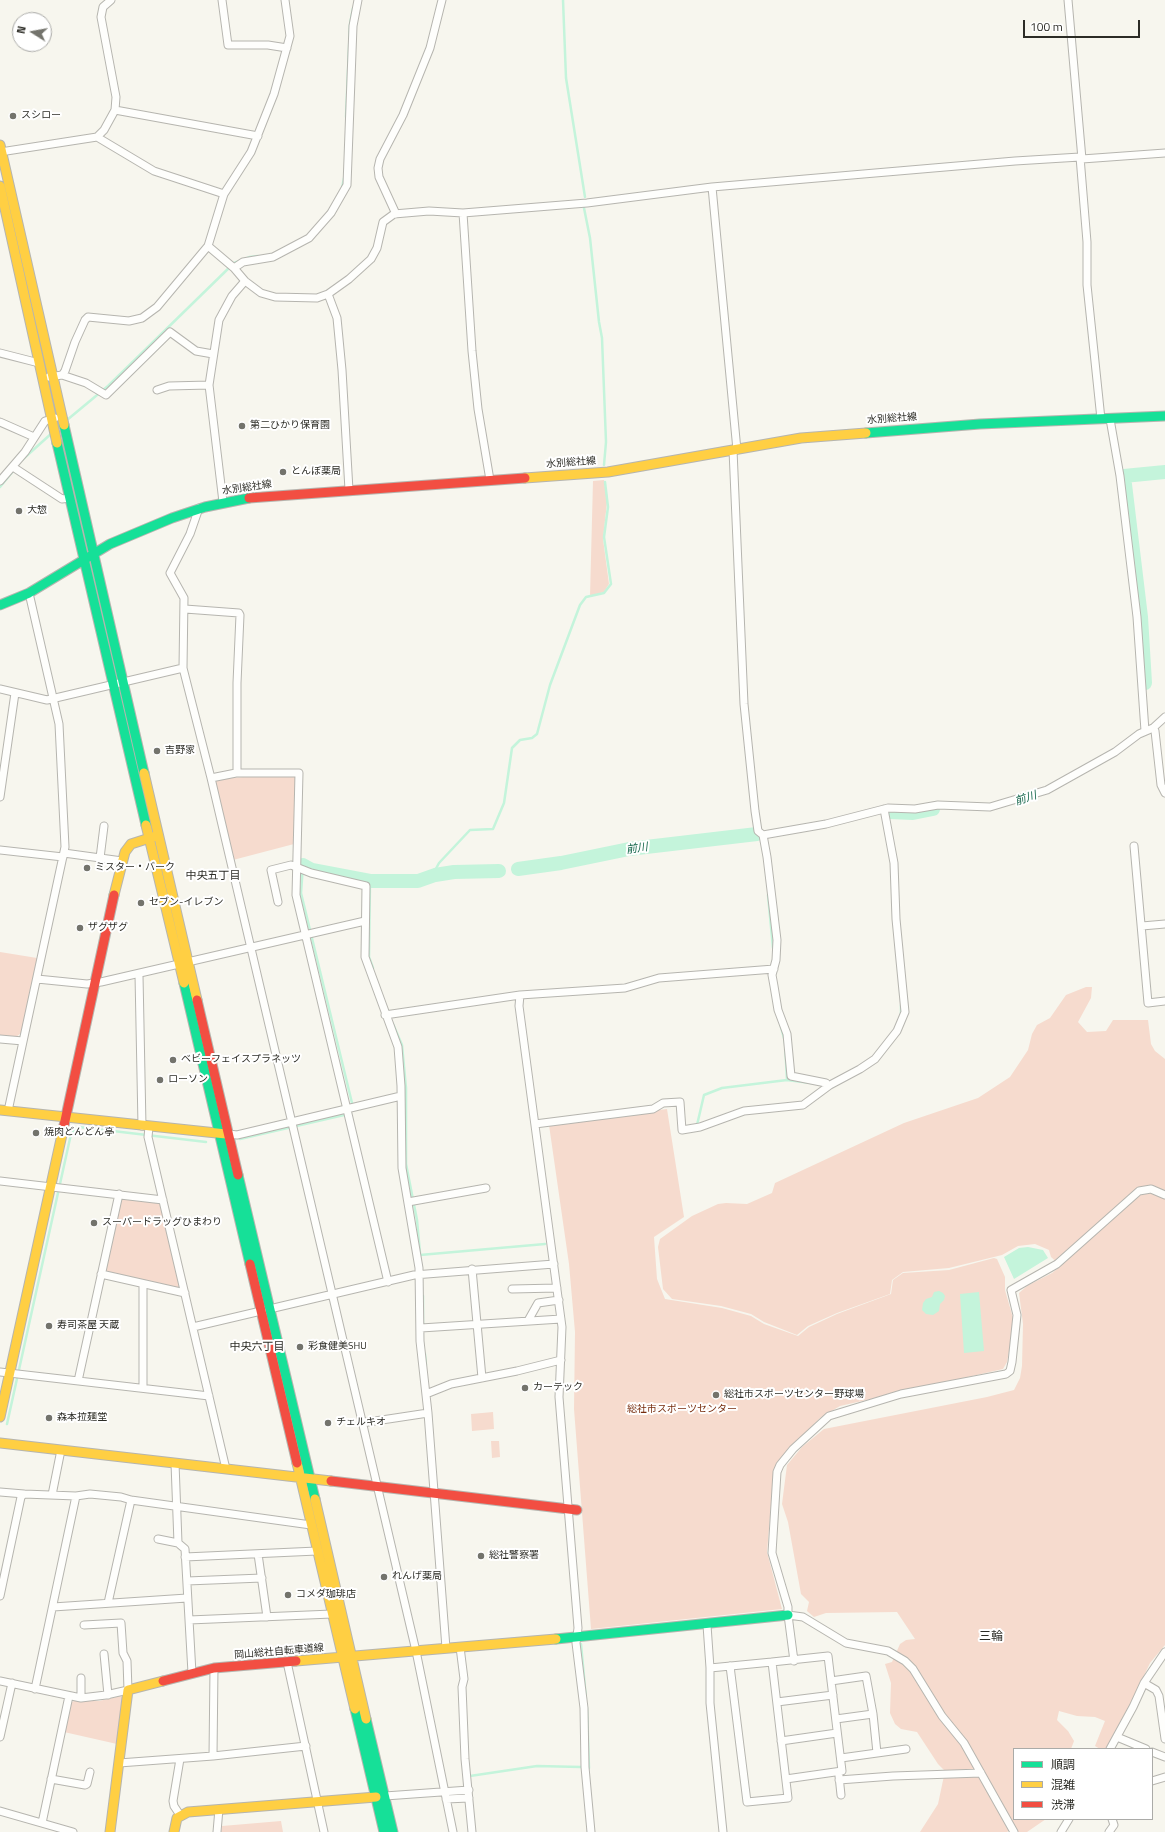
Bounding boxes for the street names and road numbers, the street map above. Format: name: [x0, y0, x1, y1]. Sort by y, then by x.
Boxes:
street label: 水別総社線: [867, 411, 917, 427]
street label: 水別総社線: [546, 455, 596, 471]
street label: 水別総社線: [221, 479, 273, 497]
street label: 岡山総社自転車道線: [234, 1642, 324, 1662]

